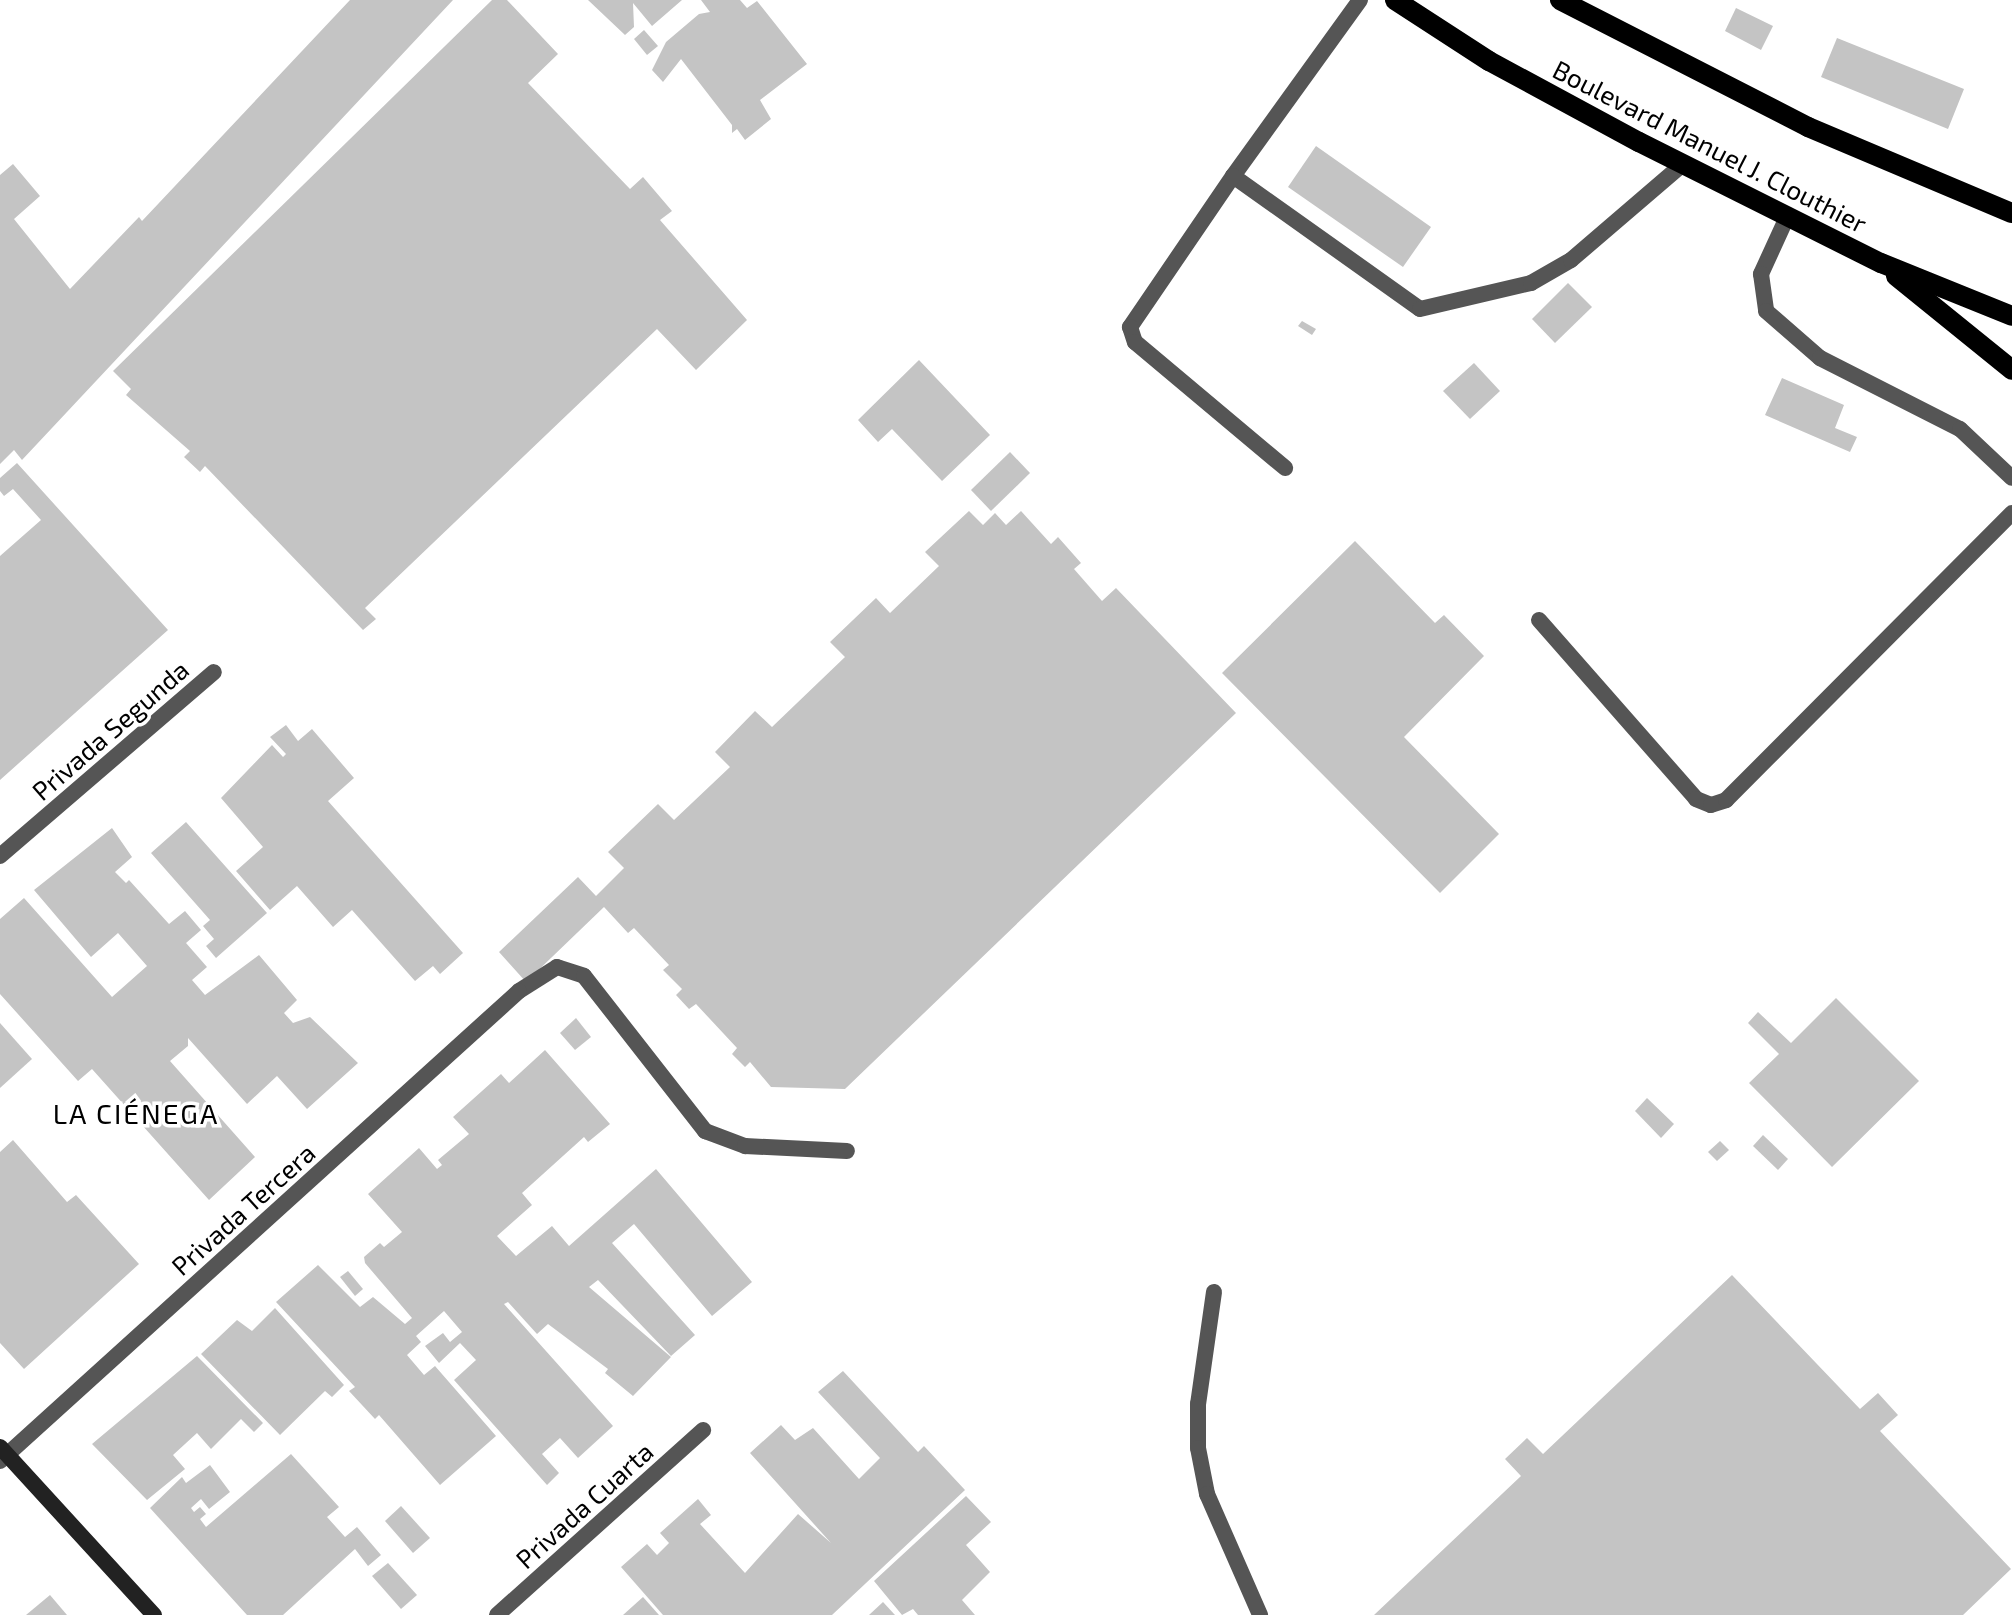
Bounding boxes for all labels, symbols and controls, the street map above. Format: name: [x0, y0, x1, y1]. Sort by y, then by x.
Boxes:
street label: Boulevard Manuel J. Clouthier: [1547, 53, 1873, 239]
street label: Privada Segunda: [25, 654, 195, 806]
district label: LA CIÉNEGA: [52, 1096, 220, 1130]
street label: Privada Tercera: [165, 1136, 321, 1282]
street label: Privada Cuarta: [509, 1435, 659, 1575]

